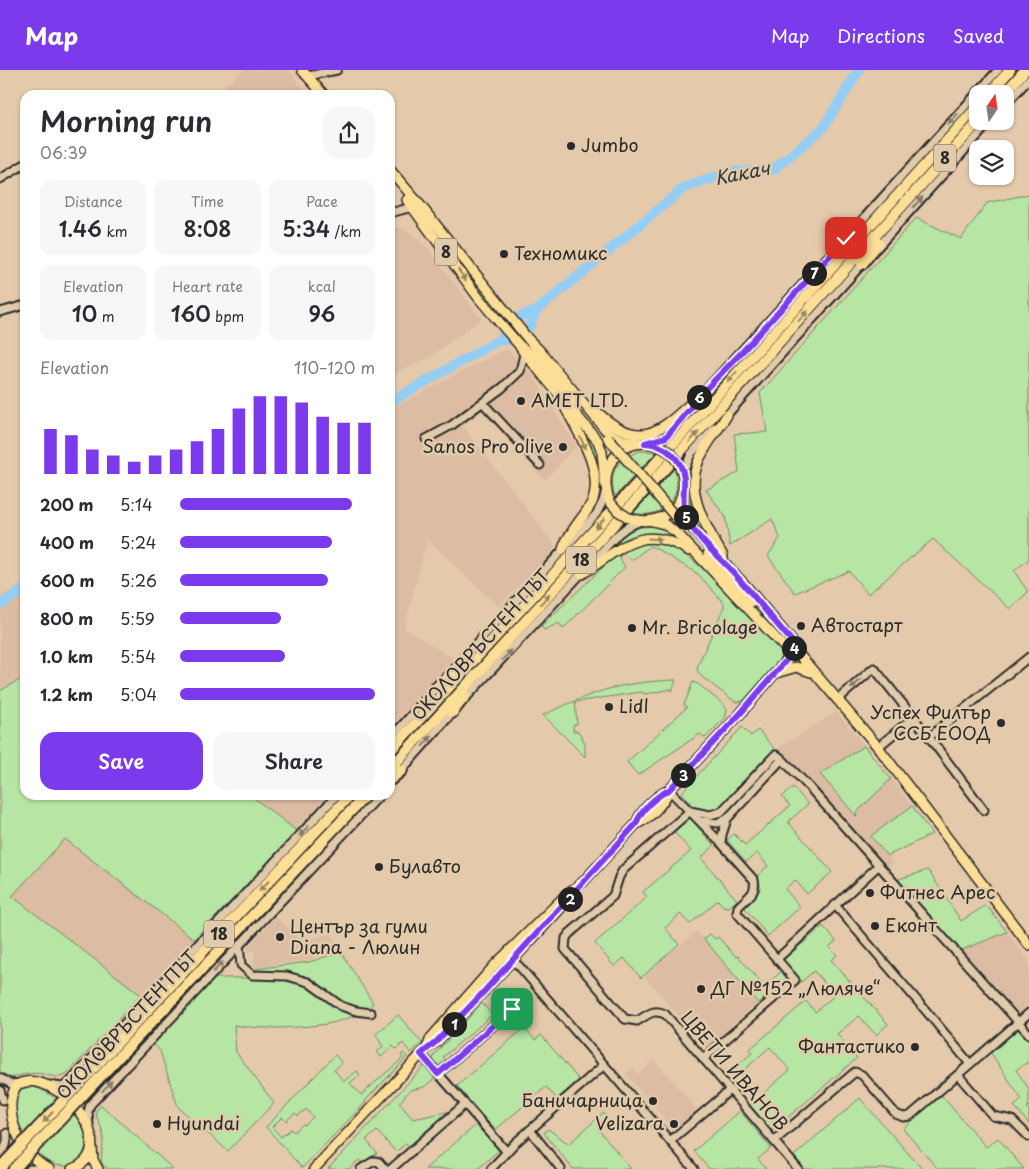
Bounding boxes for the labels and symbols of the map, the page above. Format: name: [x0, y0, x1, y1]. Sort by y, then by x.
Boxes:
north arrow: [969, 85, 1014, 130]
one-way arrow: [947, 112, 959, 124]
place label: Jumbo: [581, 131, 639, 158]
marker: Jumbo: [565, 140, 577, 152]
road number: 8: [934, 145, 956, 172]
water label: Какач: [712, 153, 773, 191]
one-way arrow: [912, 196, 924, 208]
pin: [825, 217, 867, 259]
road number: 8: [435, 238, 457, 266]
place label: Техномикс: [514, 239, 607, 266]
marker: Техномикс: [498, 248, 510, 260]
pin: 7: [802, 260, 826, 286]
one-way arrow: [457, 269, 467, 282]
one-way arrow: [797, 311, 809, 323]
one-way arrow: [727, 371, 738, 384]
pin: 6: [686, 384, 712, 410]
place label: AMET LTD.: [531, 386, 628, 413]
marker: AMET LTD.: [515, 395, 527, 407]
one-way arrow: [688, 431, 700, 443]
place label: Sanos Pro olive: [422, 432, 553, 459]
one-way arrow: [579, 435, 588, 450]
marker: Sanos Pro olive: [557, 441, 569, 453]
pin: 5: [674, 504, 698, 530]
one-way arrow: [594, 517, 606, 529]
one-way arrow: [648, 536, 664, 544]
road number: 18: [566, 546, 596, 574]
street label: ОКОЛОВРЪСТЕН ПЪТ: [404, 562, 556, 726]
one-way arrow: [540, 592, 551, 605]
place label: Автостарт: [811, 611, 903, 638]
place label: Mr. Bricolage: [642, 613, 758, 640]
marker: Автостарт: [795, 620, 807, 632]
marker: Mr. Bricolage: [626, 622, 638, 634]
pin: 4: [782, 636, 806, 660]
one-way arrow: [501, 650, 513, 662]
one-way arrow: [849, 678, 862, 689]
place label: Lidl: [619, 692, 649, 719]
place label: Успех Филтър ССБ ЕООД: [870, 698, 991, 746]
marker: Lidl: [603, 701, 615, 713]
marker: Успех Филтър ССБ ЕООД: [995, 717, 1007, 729]
one-way arrow: [421, 736, 433, 748]
pin: 3: [670, 762, 696, 788]
one-way arrow: [298, 824, 310, 836]
place label: Булавто: [389, 852, 461, 879]
marker: Булавто: [373, 861, 385, 873]
place label: Фитнес Арес: [880, 878, 996, 905]
one-way arrow: [258, 880, 270, 892]
pin: 2: [558, 886, 582, 912]
marker: Фитнес Арес: [864, 887, 876, 899]
place label: Еконт: [885, 911, 937, 938]
place label: Център за гуми Diana - Люлин: [290, 912, 428, 960]
marker: Еконт: [869, 920, 881, 932]
road number: 18: [204, 921, 234, 948]
marker: Център за гуми Diana - Люлин: [274, 931, 286, 943]
street label: ОКОЛОВРЪСТЕН ПЪТ: [49, 943, 203, 1105]
one-way arrow: [212, 961, 224, 973]
place label: ДГ №152 „Люляче“: [710, 974, 881, 1001]
marker: ДГ №152 „Люляче“: [695, 983, 707, 995]
pin: [491, 988, 533, 1030]
street label: ЦВЕТИ ИВАНОВ: [675, 1004, 795, 1136]
pin: 1: [442, 1012, 466, 1036]
place label: Фантастико: [798, 1032, 905, 1059]
marker: Фантастико: [909, 1041, 921, 1053]
one-way arrow: [102, 1080, 113, 1092]
place label: Баничарница: [522, 1086, 644, 1113]
marker: Баничарница: [647, 1095, 659, 1107]
place label: Hyundai: [167, 1109, 240, 1136]
place label: Velizara: [595, 1109, 665, 1136]
one-way arrow: [42, 1111, 54, 1123]
marker: Hyundai: [151, 1118, 163, 1130]
marker: Velizara: [668, 1118, 680, 1130]

